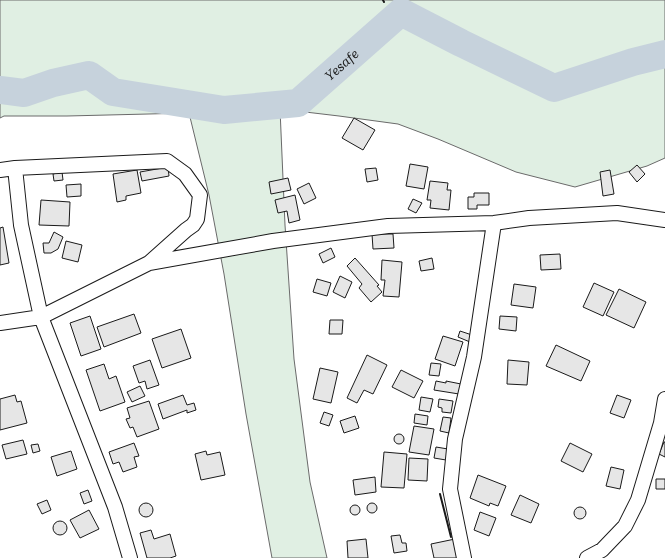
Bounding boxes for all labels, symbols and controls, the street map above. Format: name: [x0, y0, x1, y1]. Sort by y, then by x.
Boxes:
water label: Yesafe: [322, 46, 362, 84]

